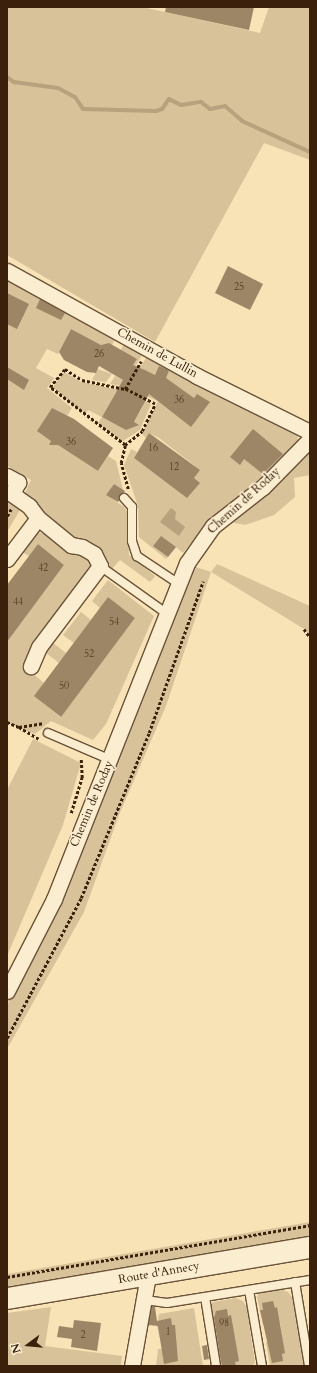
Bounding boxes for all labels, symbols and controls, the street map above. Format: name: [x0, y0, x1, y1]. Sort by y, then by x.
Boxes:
house number: 25: [234, 282, 244, 294]
street label: Chemin de Lullin: [114, 325, 200, 381]
house number: 26: [94, 349, 104, 361]
house number: 36: [174, 395, 184, 407]
house number: 36: [66, 437, 76, 449]
house number: 16: [148, 443, 158, 455]
house number: 12: [169, 462, 179, 474]
street label: Chemin de Roday: [205, 465, 283, 537]
house number: 42: [38, 563, 48, 575]
house number: 44: [13, 597, 23, 609]
house number: 54: [109, 617, 119, 629]
house number: 52: [84, 649, 94, 661]
house number: 50: [59, 681, 69, 693]
street label: Chemin de Roday: [67, 759, 117, 849]
street label: Route d'Annecy: [117, 1259, 201, 1287]
house number: 98: [219, 1318, 229, 1330]
north arrow: [8, 1325, 48, 1365]
house number: 1: [165, 1327, 171, 1339]
house number: 2: [80, 1330, 86, 1342]
text: N: [7, 1342, 25, 1355]

